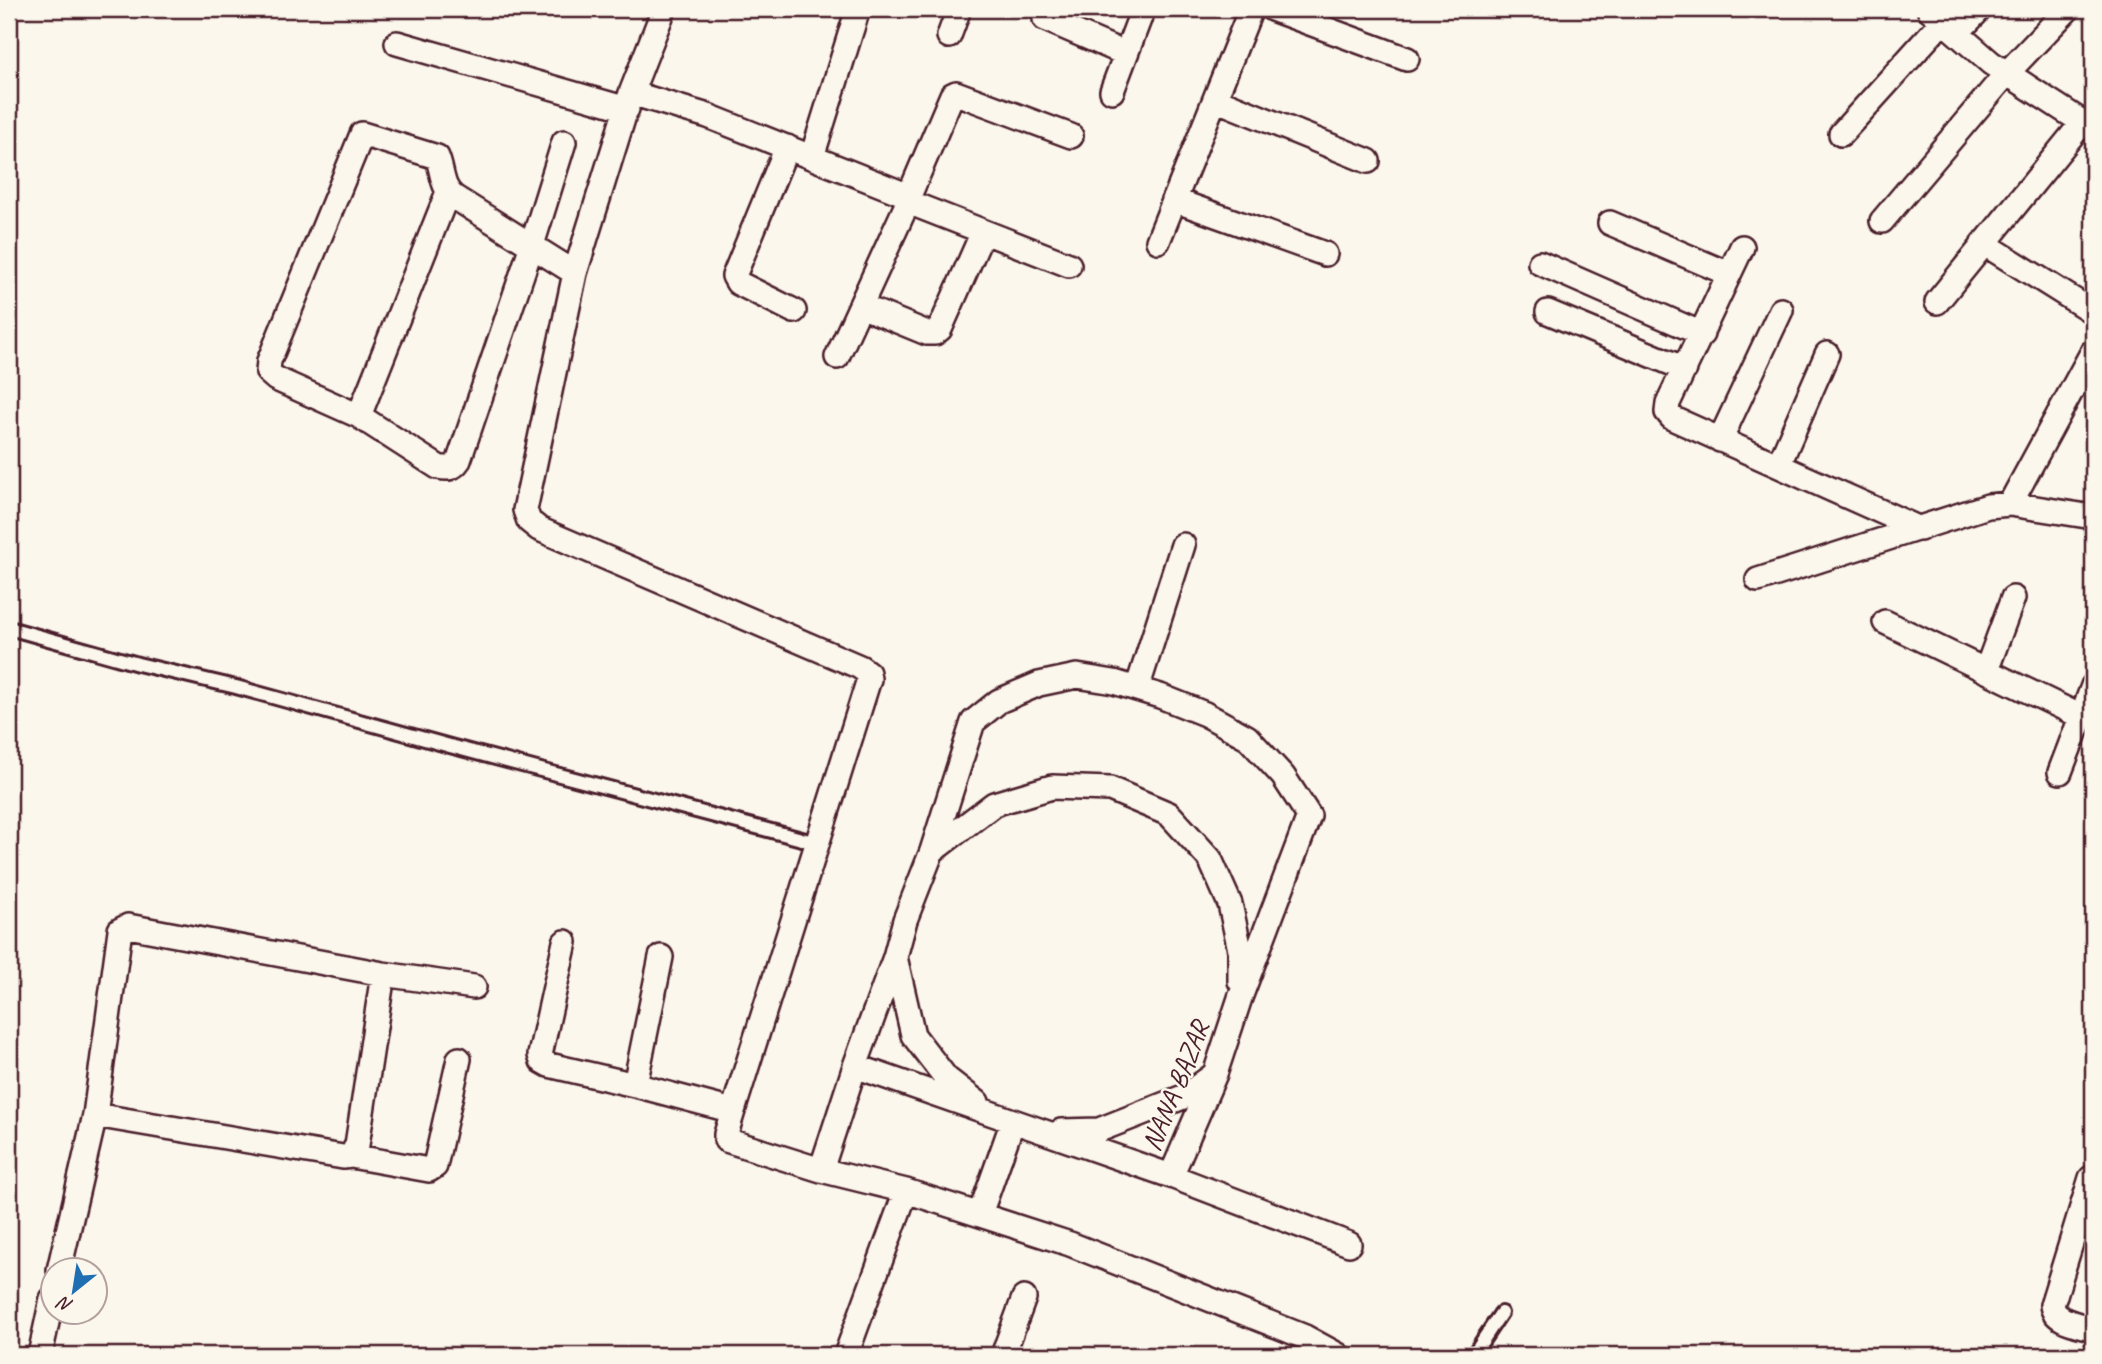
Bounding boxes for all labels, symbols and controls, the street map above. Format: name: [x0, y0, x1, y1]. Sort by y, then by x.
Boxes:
street label: NANA BAZAR: [1133, 1013, 1218, 1156]
north arrow: [38, 1256, 108, 1326]
text: N: [52, 1290, 77, 1318]

